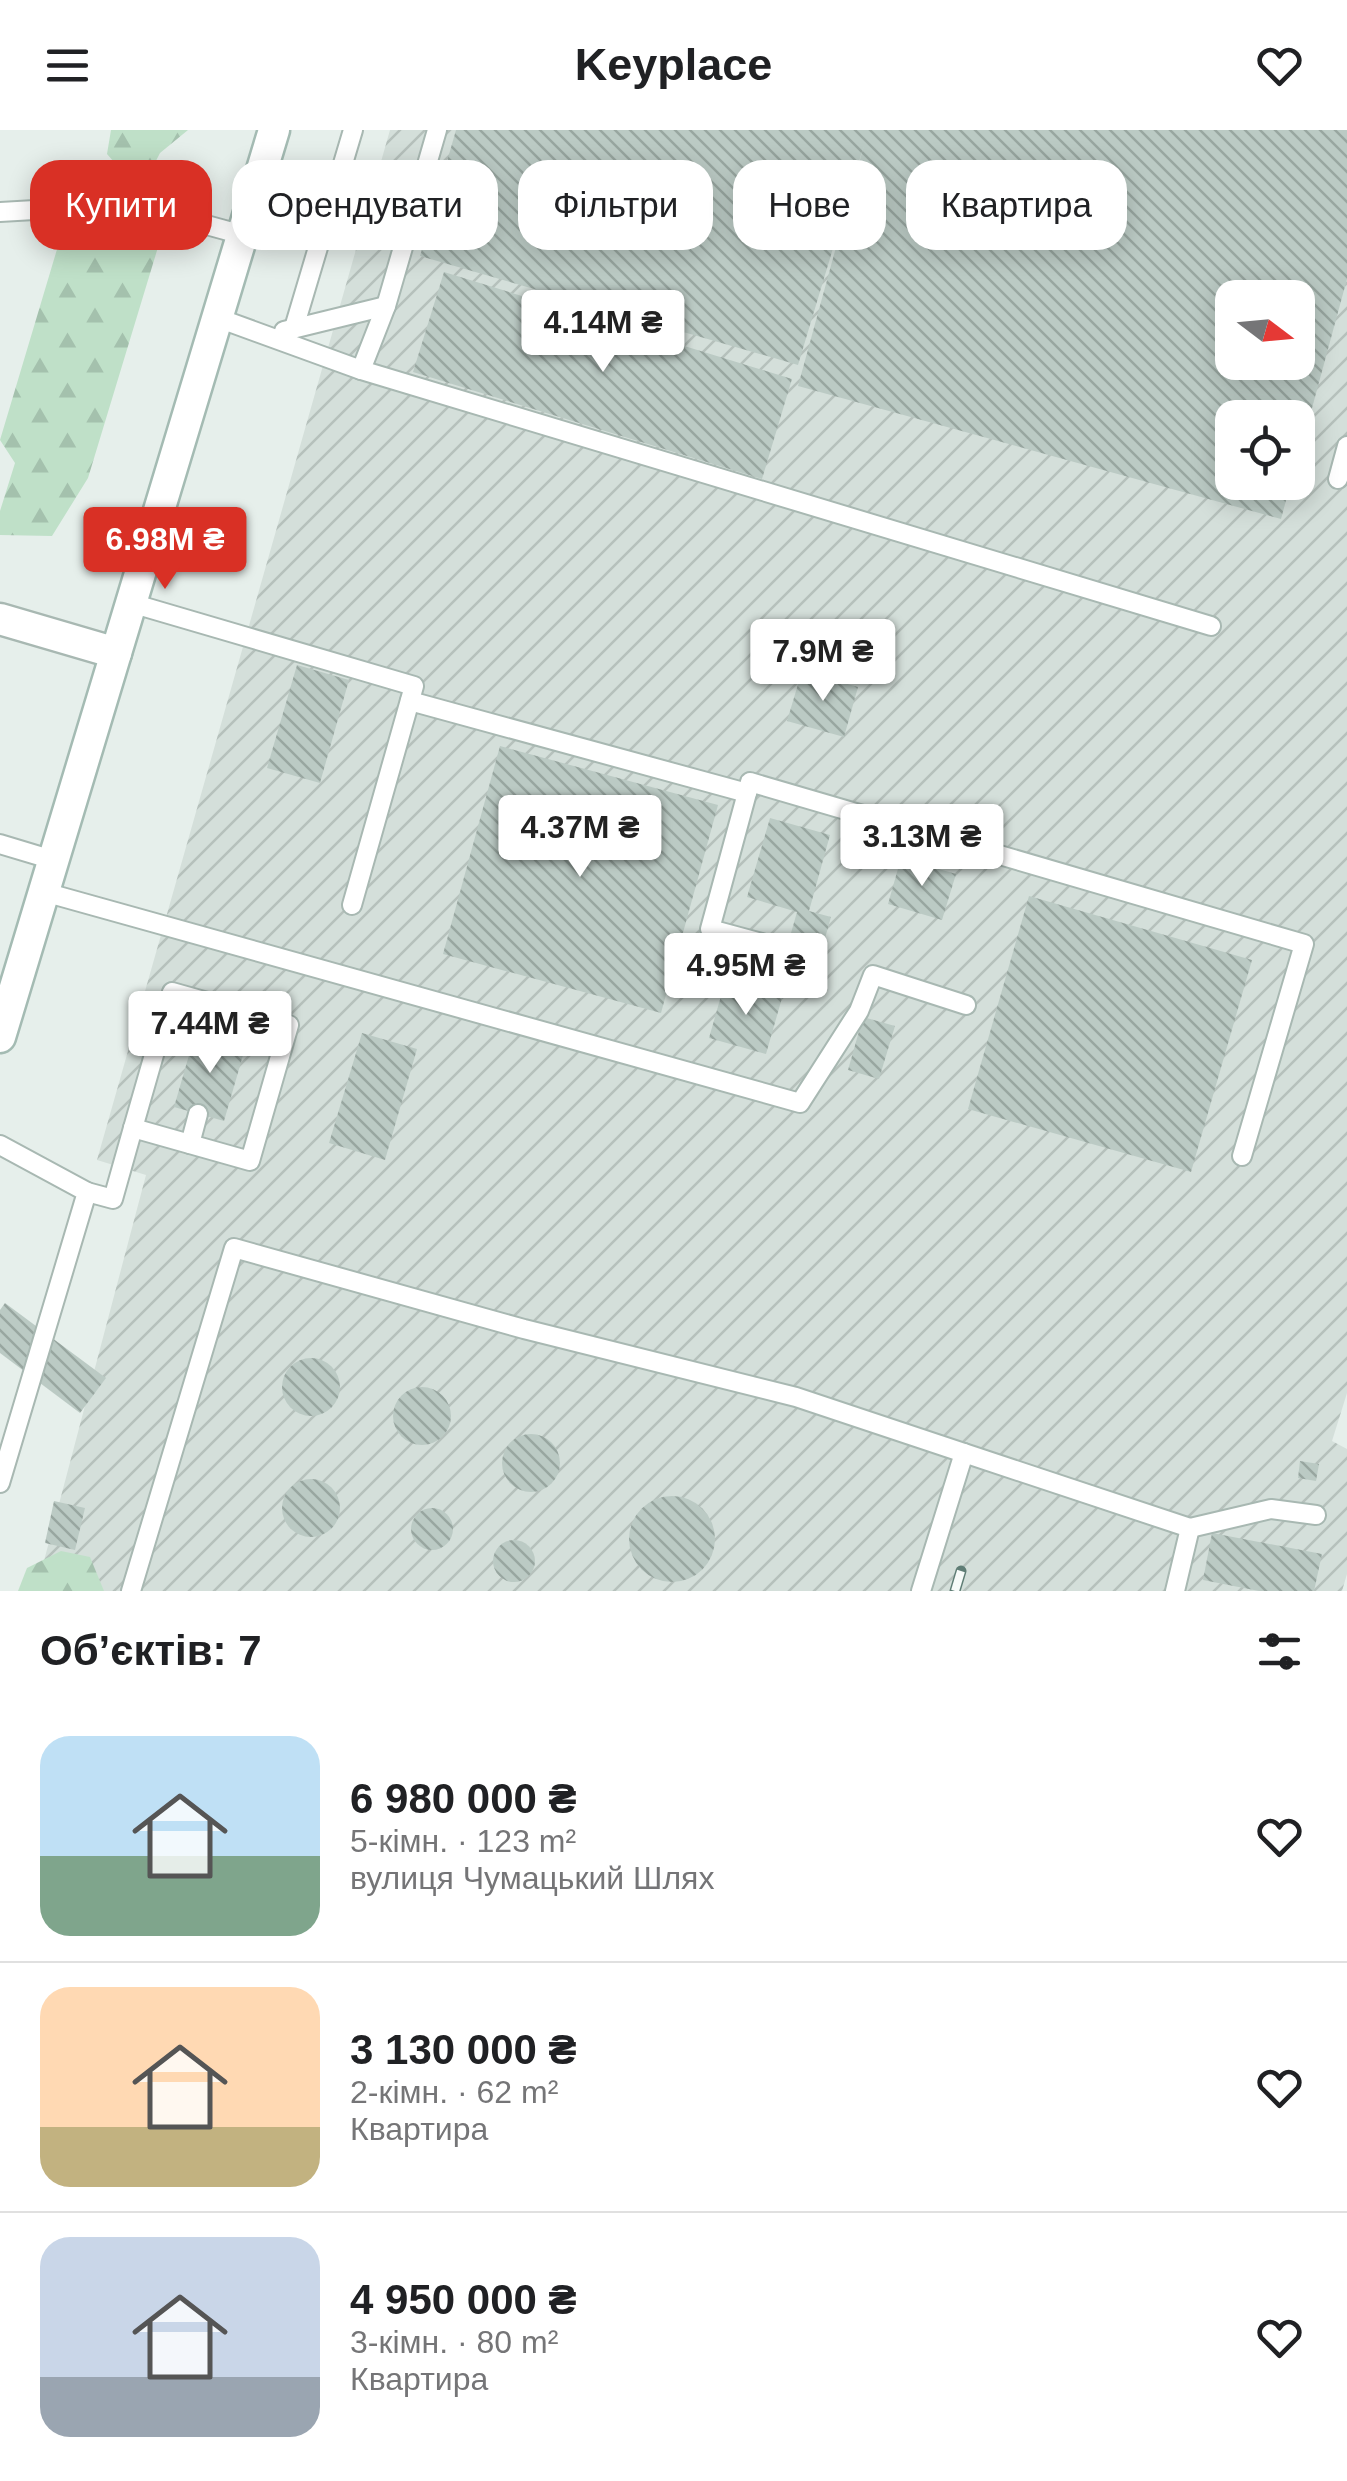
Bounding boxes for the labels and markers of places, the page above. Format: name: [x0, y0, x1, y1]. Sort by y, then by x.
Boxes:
pin: 4.14M ₴: [511, 290, 695, 375]
pin: 6.98M ₴: [73, 507, 257, 592]
pin: 7.9M ₴: [742, 619, 904, 704]
pin: 4.37M ₴: [488, 795, 672, 880]
pin: 3.13M ₴: [830, 804, 1014, 889]
pin: 4.95M ₴: [654, 933, 838, 1018]
pin: 7.44M ₴: [118, 991, 302, 1076]

